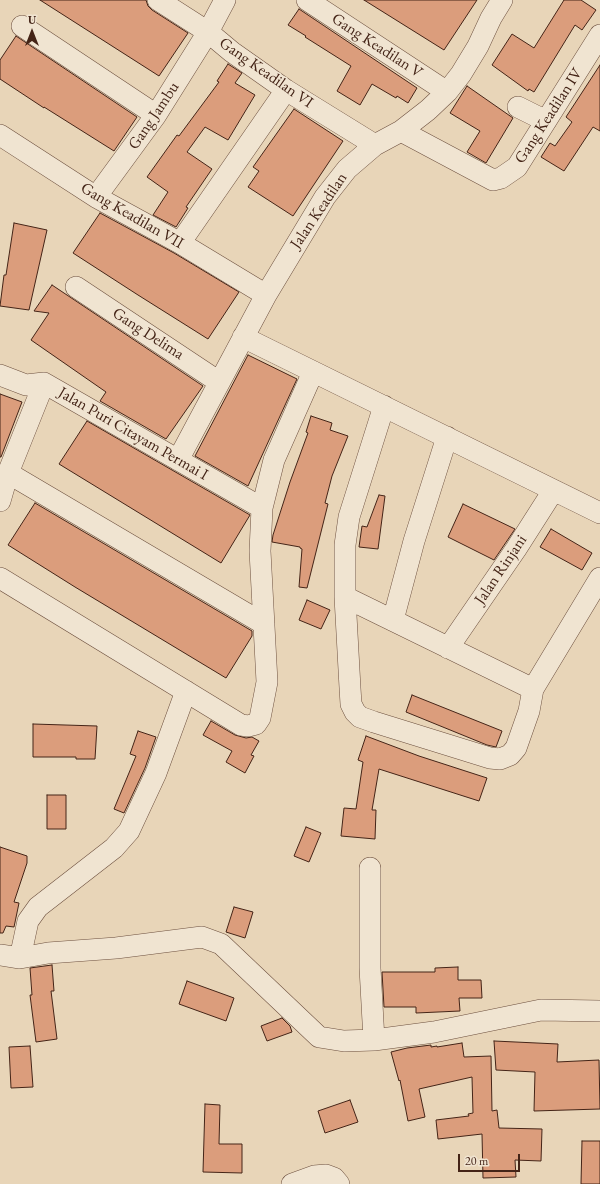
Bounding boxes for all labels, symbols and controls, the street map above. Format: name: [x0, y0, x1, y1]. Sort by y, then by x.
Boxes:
street label: Gang Keadilan V: [328, 9, 426, 83]
north arrow: [12, 12, 52, 52]
text: U: [28, 13, 36, 27]
street label: Gang Keadilan VI: [215, 34, 317, 112]
street label: Gang Keadilan IV: [511, 65, 587, 167]
street label: Gang Jambu: [124, 78, 184, 154]
street label: Jalan Keadilan: [286, 169, 352, 253]
street label: Gang Keadilan VII: [77, 179, 187, 253]
street label: Gang Delima: [109, 304, 187, 364]
street label: Jalan Puri Citayam Permai I: [55, 383, 211, 485]
street label: Jalan Rinjani: [471, 532, 531, 608]
scale bar: [460, 1146, 522, 1172]
text: 20 m: [465, 1153, 488, 1169]

